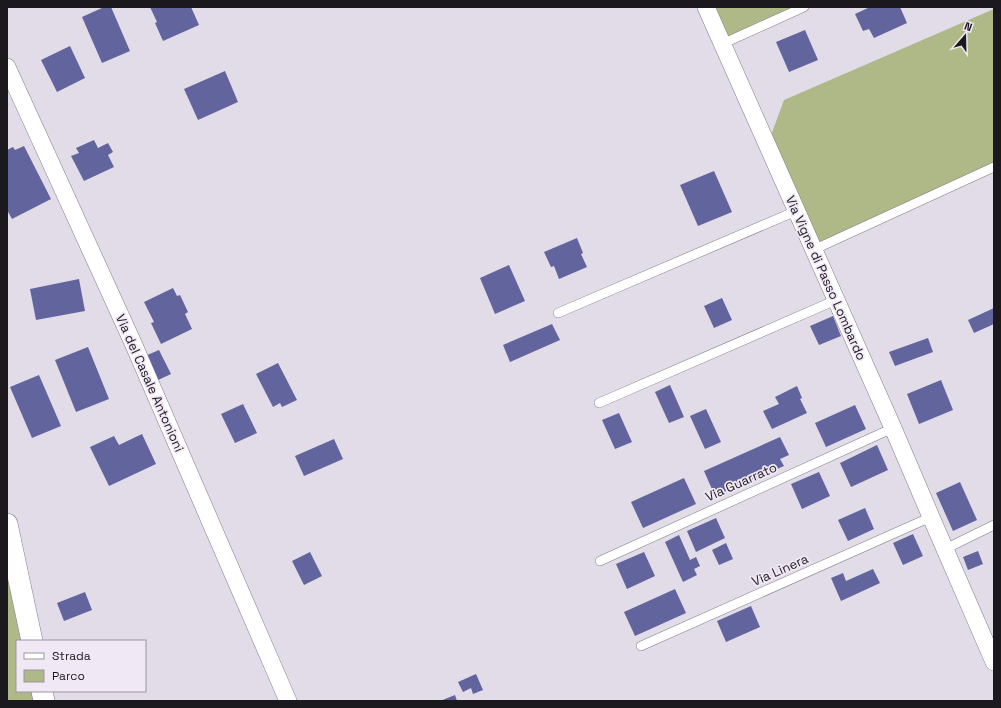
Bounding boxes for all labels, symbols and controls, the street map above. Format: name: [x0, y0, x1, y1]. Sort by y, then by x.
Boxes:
north arrow: [945, 16, 985, 56]
text: N: [963, 19, 974, 34]
street label: Via Vigne di Passo Lombardo: [782, 193, 870, 363]
street label: Via del Casale Antonioni: [112, 312, 188, 454]
street label: Via Guarrato: [703, 459, 779, 505]
street label: Via Linera: [749, 550, 811, 590]
legend: [16, 640, 146, 692]
text: Strada: [52, 648, 91, 664]
text: Parco: [52, 668, 85, 684]

